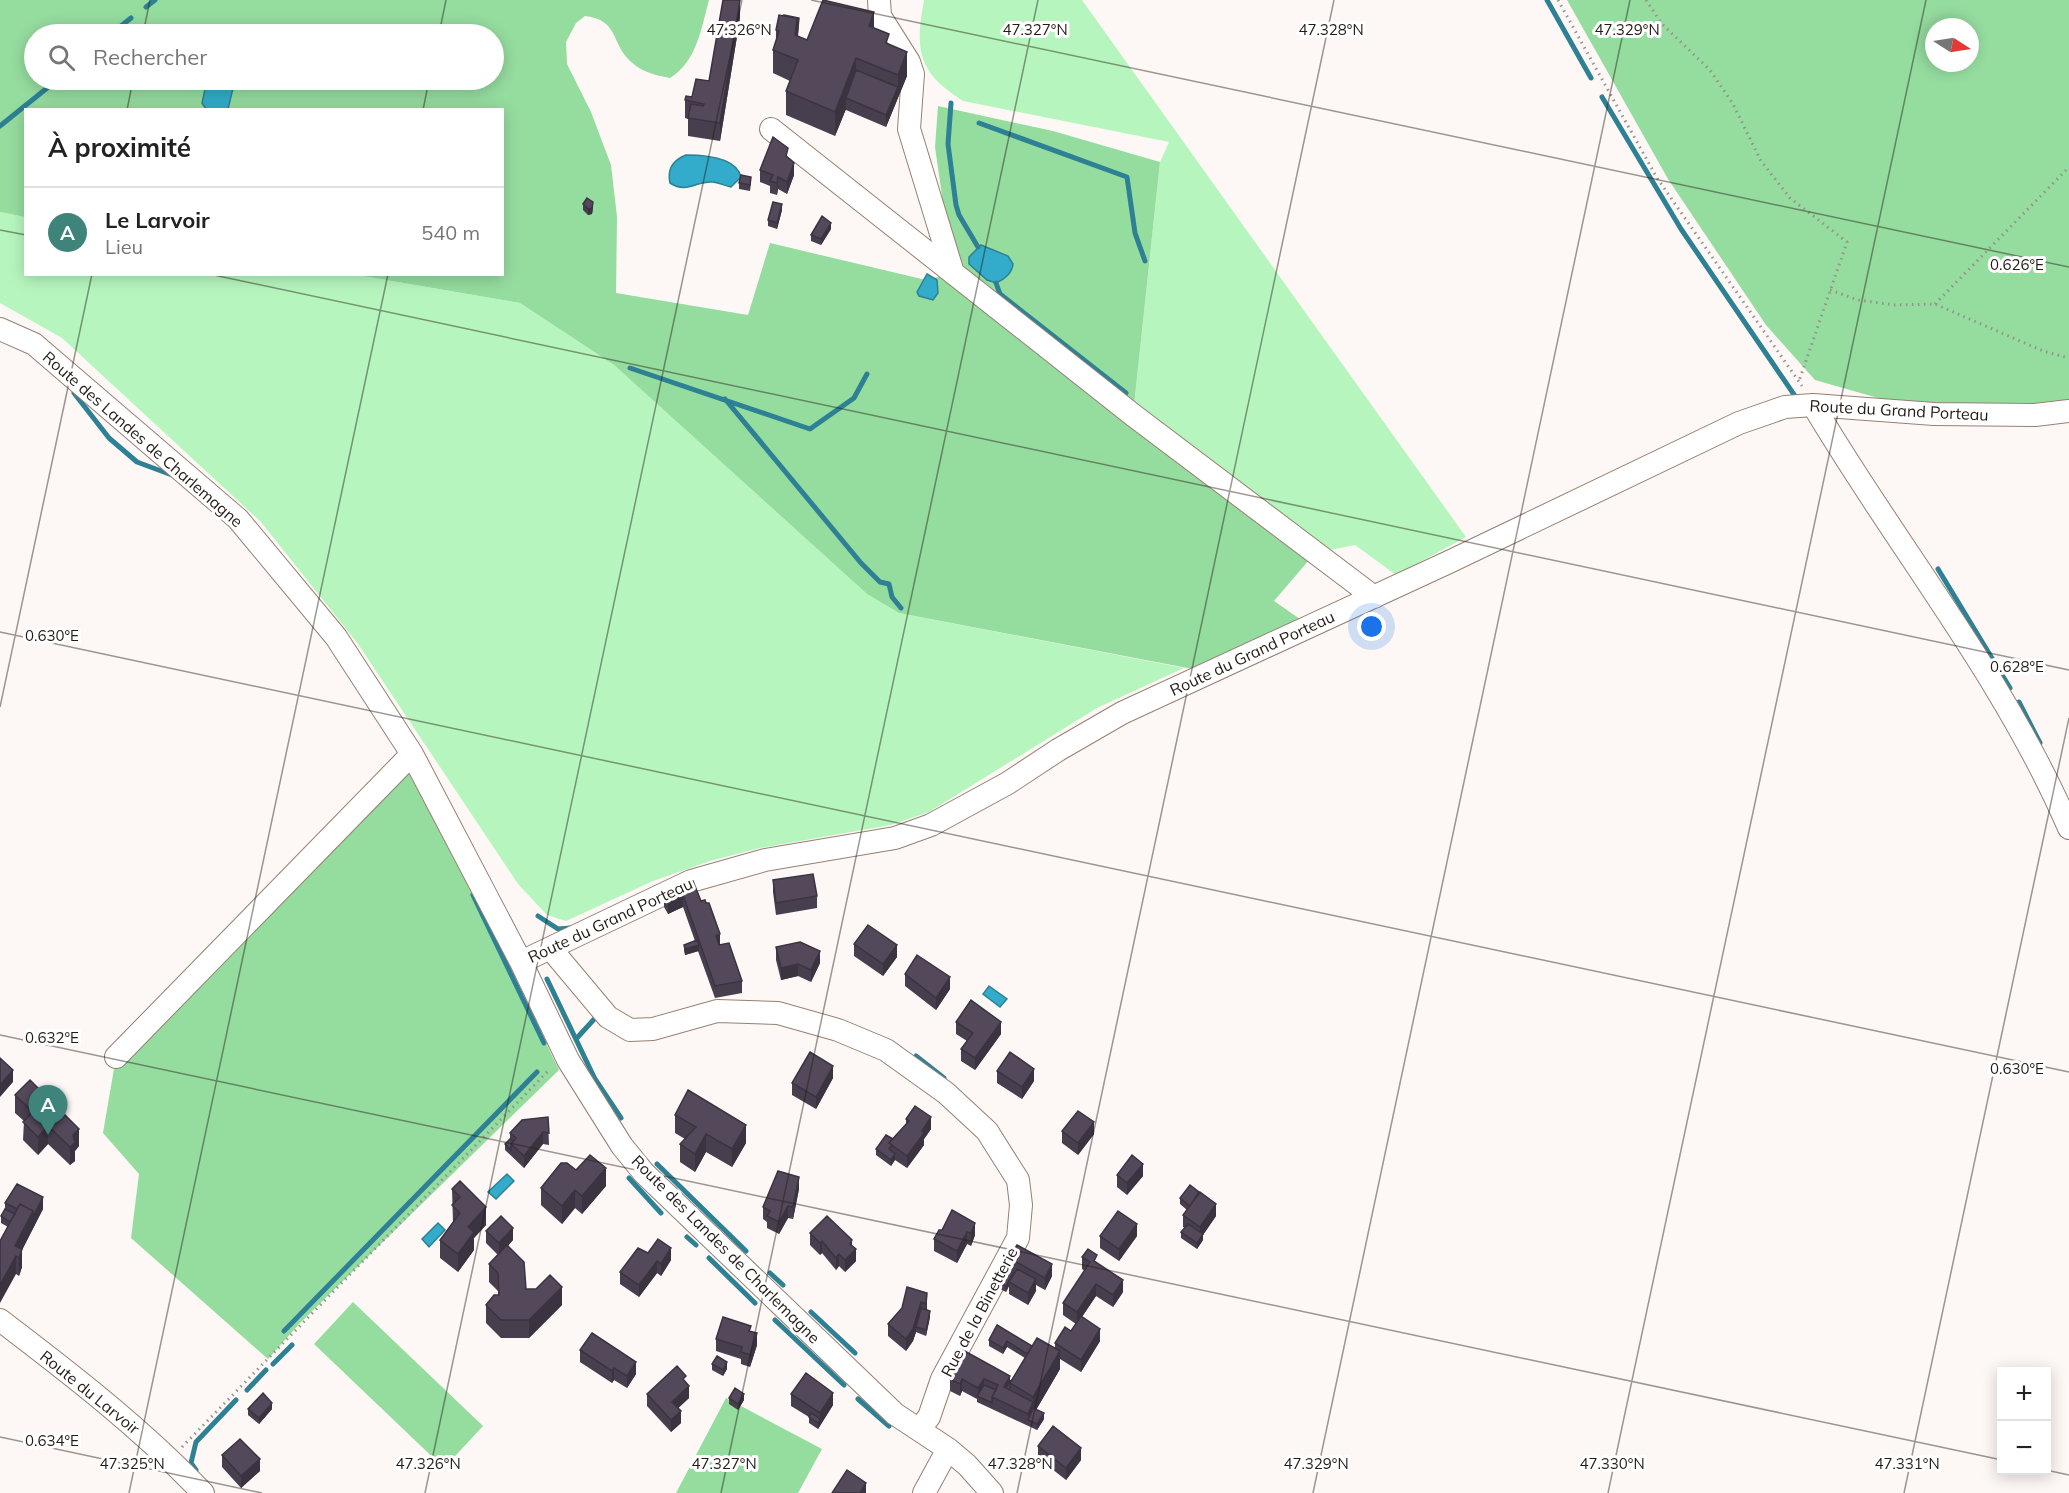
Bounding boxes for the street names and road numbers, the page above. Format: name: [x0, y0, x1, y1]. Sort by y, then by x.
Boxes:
street label: Route des Landes de Charlemagne: [39, 347, 247, 531]
street label: Route du Grand Porteau: [1809, 395, 1989, 425]
street label: Route du Grand Porteau: [1167, 606, 1337, 700]
street label: Route du Grand Porteau: [525, 873, 695, 967]
street label: Route des Landes de Charlemagne: [628, 1151, 824, 1347]
street label: Rue de la Binetterie: [936, 1244, 1022, 1380]
street label: Route du Larvoir: [36, 1346, 144, 1438]

